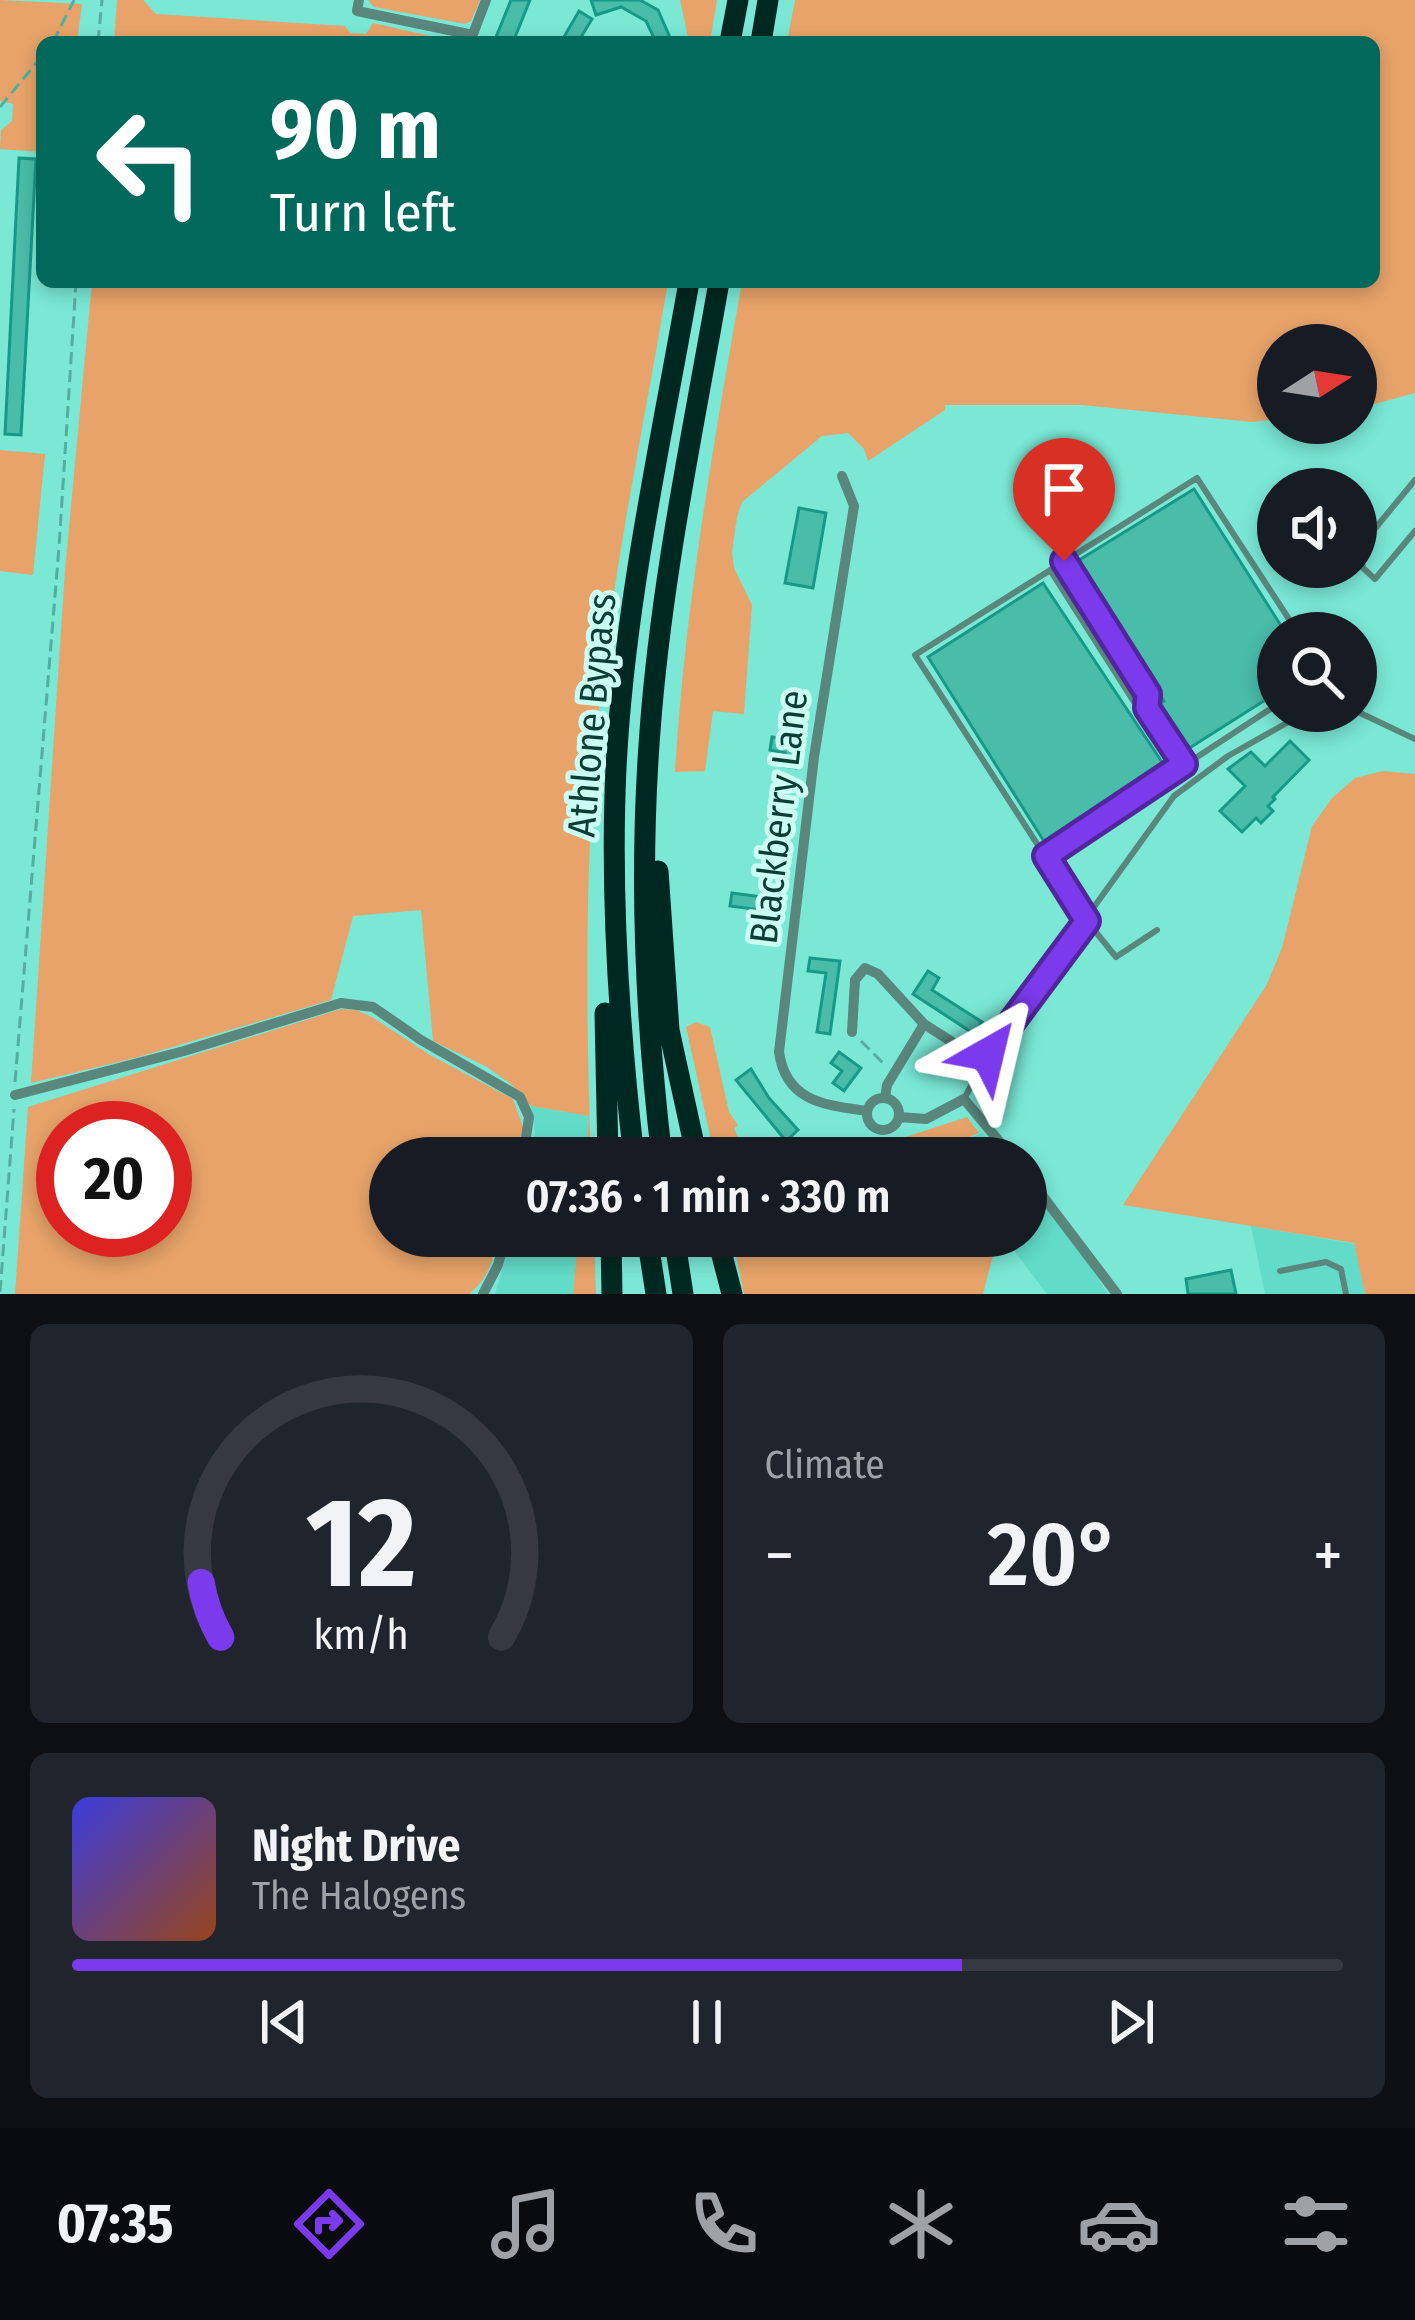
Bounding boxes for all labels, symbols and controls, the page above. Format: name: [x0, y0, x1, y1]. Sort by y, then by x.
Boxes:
text: 90 m: [270, 79, 441, 180]
icon: left: [72, 84, 228, 240]
text: Turn left: [270, 181, 456, 245]
north arrow: [1257, 324, 1377, 444]
map controls: [1257, 324, 1377, 732]
pin: [1013, 438, 1115, 561]
icon: arrive: [1031, 456, 1097, 522]
button: sound: [1257, 468, 1377, 588]
street label: Athlone Bypass: [558, 591, 626, 839]
button: search: [1257, 612, 1377, 732]
street label: Blackberry Lane: [741, 688, 817, 947]
position arrow: [925, 991, 1051, 1117]
speed limit sign: 20: [36, 1101, 192, 1257]
text: 07:36 · 1 min · 330 m: [525, 1170, 891, 1224]
text: Climate: [765, 1442, 885, 1488]
text: 12: [306, 1469, 417, 1619]
text: 20°: [988, 1501, 1120, 1609]
text: −: [765, 1516, 794, 1595]
text: +: [1313, 1516, 1343, 1595]
text: km/h: [313, 1608, 409, 1659]
text: Night Drive: [252, 1819, 460, 1873]
text: The Halogens: [252, 1873, 466, 1919]
icon: previous: [251, 1989, 317, 2055]
icon: pause: [674, 1989, 740, 2055]
icon: next: [1098, 1989, 1164, 2055]
icon: directions: [287, 2182, 371, 2266]
icon: music: [484, 2182, 568, 2266]
icon: phone: [682, 2182, 766, 2266]
icon: climate: [879, 2182, 963, 2266]
icon: car: [1077, 2182, 1161, 2266]
icon: filters: [1274, 2182, 1358, 2266]
text: 07:35: [57, 2192, 174, 2256]

